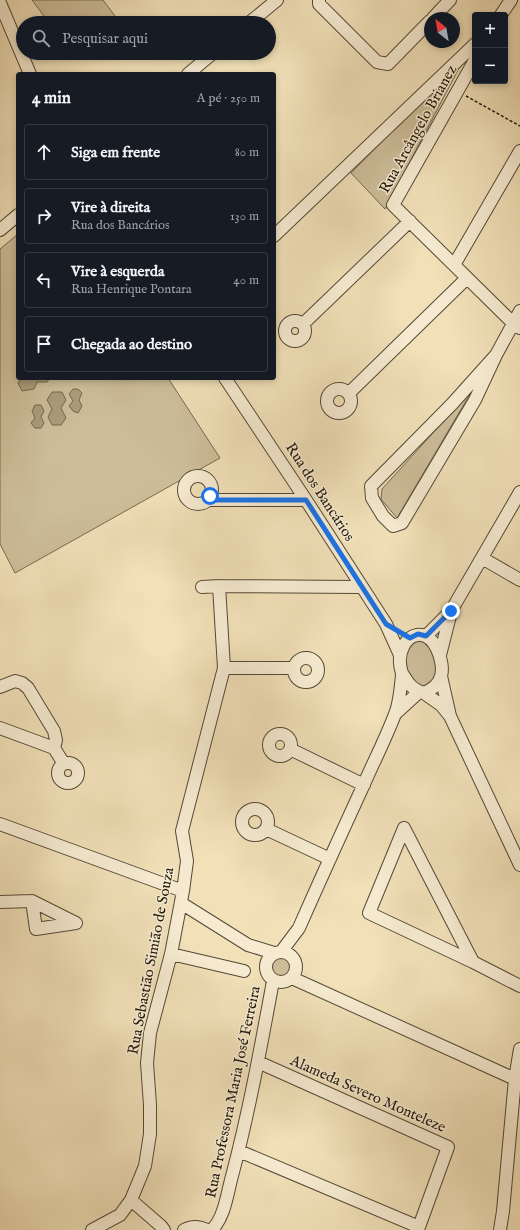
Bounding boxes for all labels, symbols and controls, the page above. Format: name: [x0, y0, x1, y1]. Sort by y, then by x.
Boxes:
north arrow: [424, 12, 460, 48]
map controls: [472, 12, 508, 84]
button: +: [472, 12, 508, 48]
search box: [16, 16, 276, 60]
icon: search: [30, 27, 52, 49]
text: Pesquisar aqui: [62, 29, 148, 48]
button: −: [472, 48, 508, 84]
street label: Rua Arcângelo Brianez: [375, 62, 461, 196]
text: 4 min: [32, 88, 71, 109]
text: A pé · 250 m: [197, 90, 260, 107]
icon: ahead: [33, 141, 55, 163]
text: Siga em frente: [71, 143, 160, 162]
text: 80 m: [235, 144, 259, 161]
text: Vire à direita: [71, 198, 150, 217]
icon: right: [33, 205, 55, 227]
text: 130 m: [230, 208, 259, 225]
text: Rua dos Bancários: [71, 217, 169, 234]
text: Vire à esquerda: [71, 262, 164, 281]
icon: left: [33, 269, 55, 291]
text: 40 m: [233, 272, 259, 289]
text: Rua Henrique Pontara: [71, 281, 192, 298]
icon: arrive: [33, 333, 55, 355]
text: Chegada ao destino: [71, 335, 192, 354]
street label: Rua dos Bancários: [281, 439, 359, 545]
route start: [201, 487, 219, 505]
route end: [442, 602, 460, 620]
street label: Rua Sebastião Simião de Souza: [124, 865, 179, 1056]
street label: Rua Professora Maria José Ferreira: [201, 984, 265, 1200]
street label: Alameda Severo Monteleze: [286, 1051, 449, 1137]

